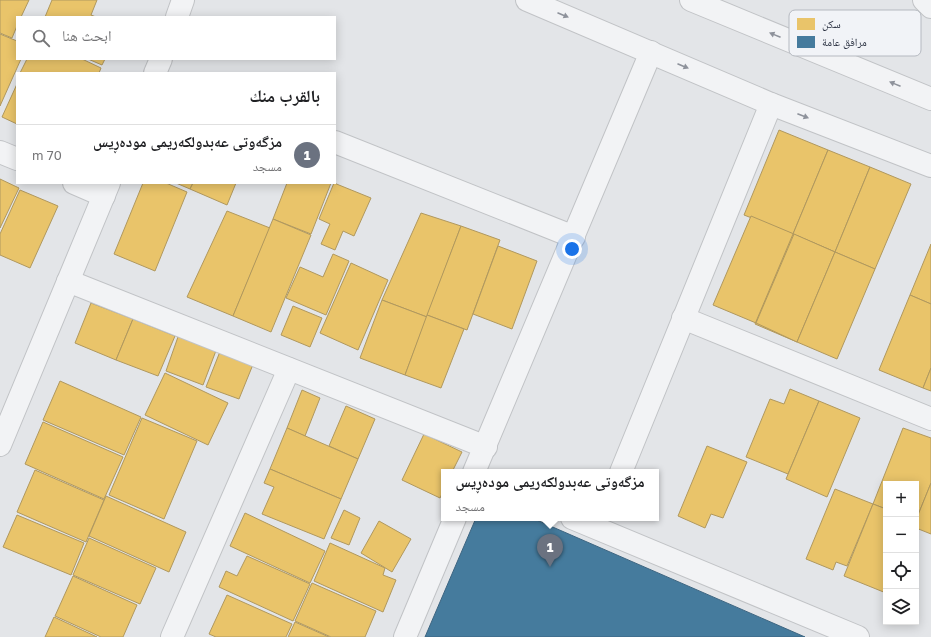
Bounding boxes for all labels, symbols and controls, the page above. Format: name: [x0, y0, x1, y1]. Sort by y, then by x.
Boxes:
legend: [789, 10, 921, 56]
one-way arrow: [557, 12, 569, 18]
search box: [16, 16, 336, 60]
text: سكن: [822, 17, 841, 31]
text: ابحث هنا: [62, 26, 112, 44]
icon: search: [30, 27, 52, 49]
one-way arrow: [768, 31, 780, 37]
text: مرافق عامة: [822, 35, 867, 49]
one-way arrow: [677, 63, 688, 69]
one-way arrow: [888, 81, 900, 87]
text: بالقرب منك: [249, 85, 320, 106]
one-way arrow: [797, 114, 809, 120]
text: مزگەوتی عەبدولکەریمی مودەڕیس: [93, 132, 282, 150]
text: 70 m: [32, 147, 62, 163]
text: 1: [304, 147, 310, 163]
text: مسجد: [253, 158, 282, 174]
your location: [562, 239, 582, 259]
popup: [441, 469, 659, 521]
text: مزگەوتی عەبدولکەریمی مودەڕیس: [455, 472, 645, 490]
map controls: [883, 481, 919, 625]
button: +: [883, 481, 919, 517]
text: مسجد: [455, 498, 485, 514]
button: −: [883, 517, 919, 553]
pin: 1: [537, 534, 563, 567]
button: locate: [883, 553, 919, 589]
button: layers: [883, 589, 919, 625]

